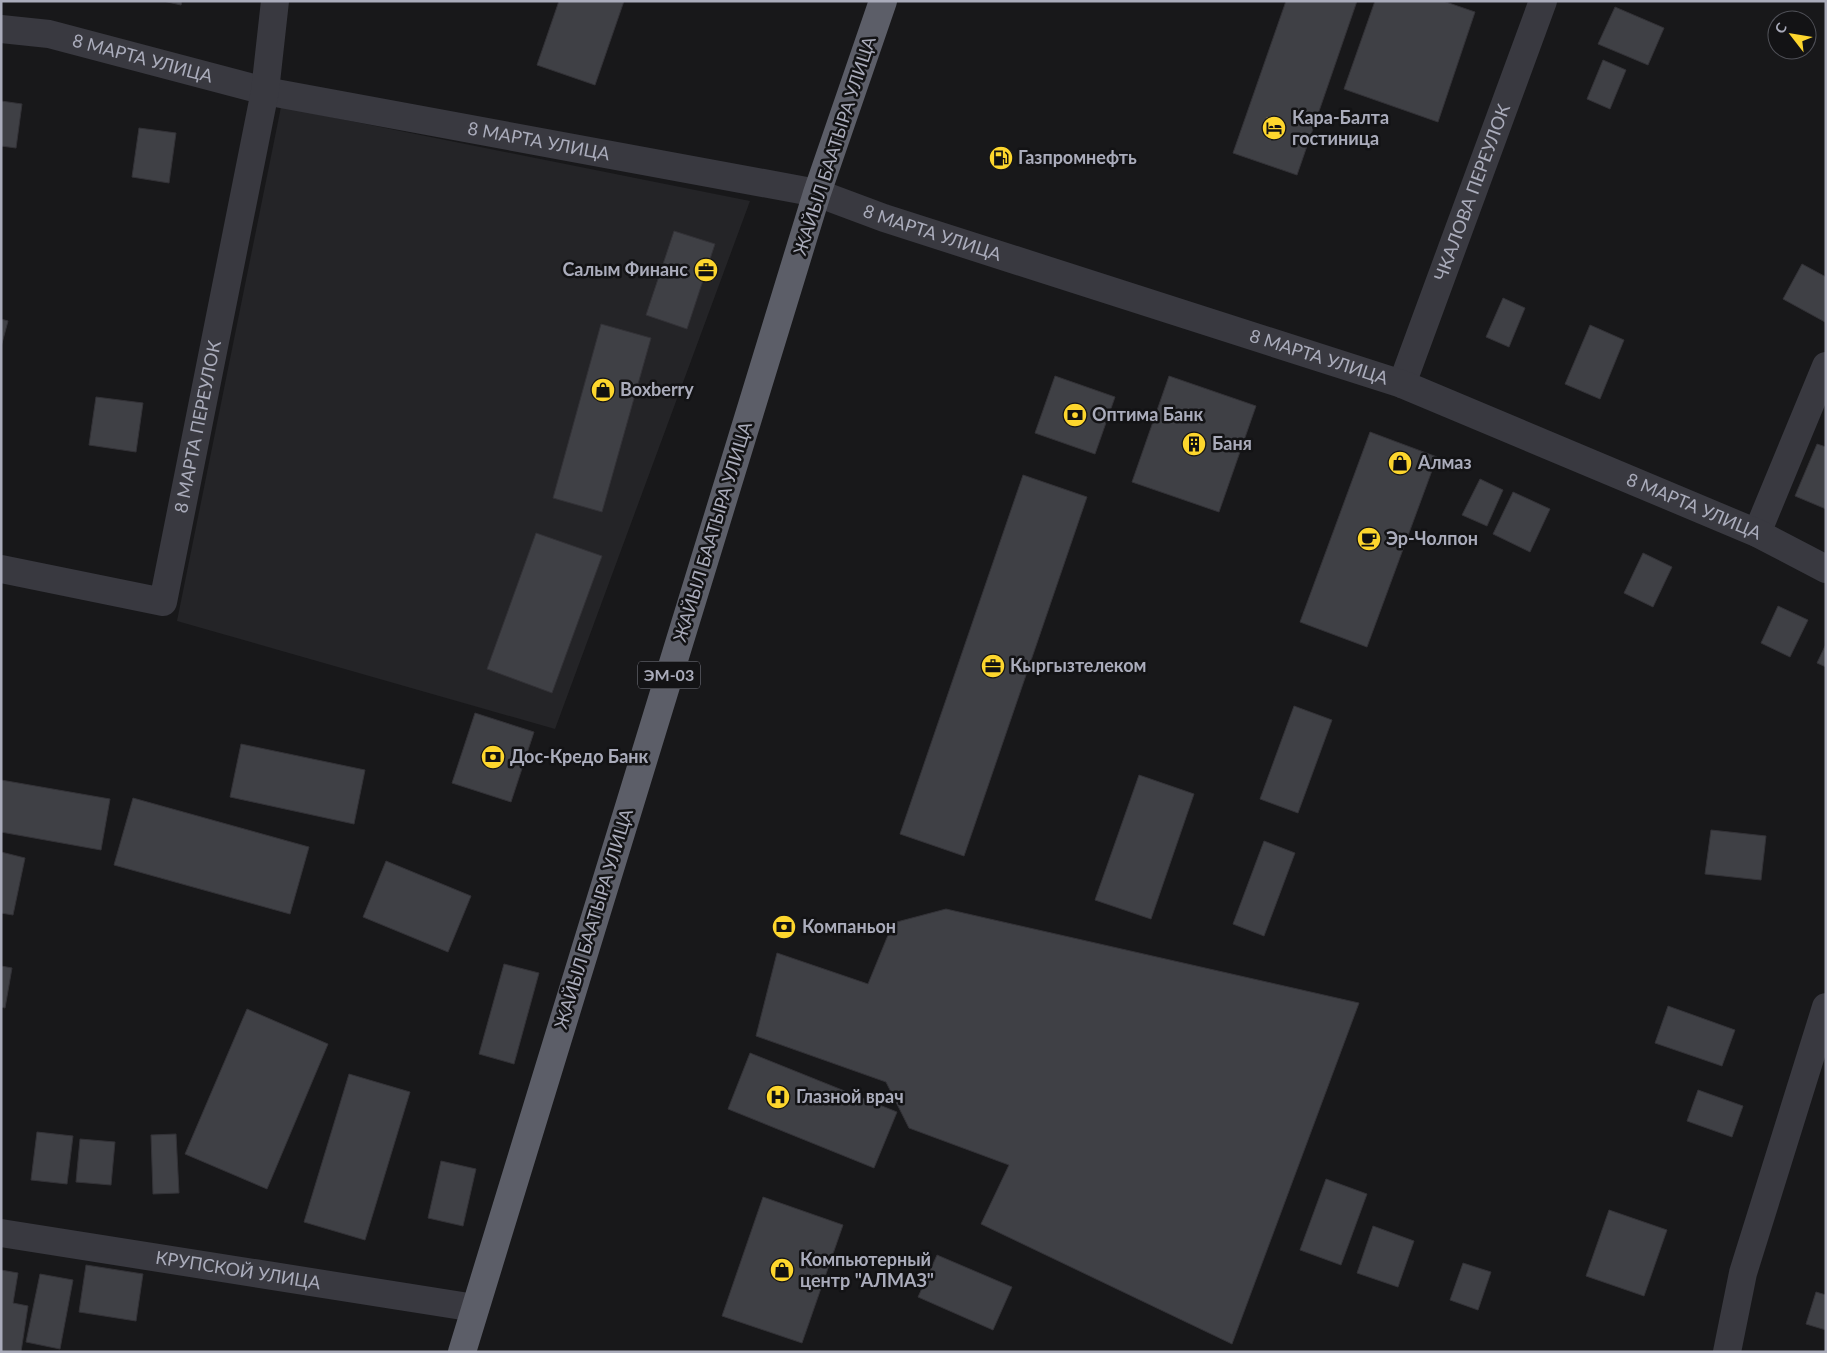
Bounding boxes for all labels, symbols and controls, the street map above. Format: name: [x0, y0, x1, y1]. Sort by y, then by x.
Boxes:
north arrow: [1767, 10, 1817, 60]
text: С: [1771, 19, 1790, 36]
street label: 8 МАРТА УЛИЦА: [70, 29, 216, 87]
street label: ЖАЙЫЛ БААТЫРА УЛИЦА: [788, 32, 880, 258]
street label: ЧКАЛОВА ПЕРЕУЛОК: [1429, 101, 1514, 284]
place label: Кара-Балта гостиница: [1292, 106, 1389, 149]
hotel icon: Кара-Балта гостиница: [1261, 115, 1287, 141]
street label: 8 МАРТА УЛИЦА: [466, 117, 613, 165]
fuel station icon: Газпромнефть: [988, 145, 1014, 171]
place label: Газпромнефть: [1018, 146, 1137, 168]
street label: 8 МАРТА УЛИЦА: [860, 199, 1005, 265]
office icon: Салым Финанс: [693, 257, 719, 283]
place label: Салым Финанс: [562, 258, 688, 280]
street label: 8 МАРТА УЛИЦА: [1247, 324, 1392, 389]
street label: 8 МАРТА ПЕРЕУЛОК: [169, 338, 225, 515]
shop icon: Boxberry: [590, 377, 616, 403]
place label: Boxberry: [620, 378, 694, 400]
bank icon: Оптима Банк: [1062, 402, 1088, 428]
place label: Оптима Банк: [1092, 403, 1203, 425]
street label: ЖАЙЫЛ БААТЫРА УЛИЦА: [668, 418, 756, 645]
building icon: Баня: [1181, 431, 1207, 457]
place label: Баня: [1212, 432, 1252, 454]
shop icon: Алмаз: [1387, 450, 1413, 476]
place label: Алмаз: [1417, 451, 1472, 473]
street label: 8 МАРТА УЛИЦА: [1624, 468, 1766, 544]
cafe icon: Эр-Чолпон: [1356, 526, 1382, 552]
place label: Эр-Чолпон: [1386, 527, 1478, 549]
office icon: Кыргызтелеком: [980, 653, 1006, 679]
place label: Кыргызтелеком: [1010, 654, 1147, 676]
road number: ЭМ-03: [638, 662, 700, 688]
bank icon: Дос-Кредо Банк: [480, 744, 506, 770]
place label: Дос-Кредо Банк: [510, 745, 649, 767]
street label: ЖАЙЫЛ БААТЫРА УЛИЦА: [549, 805, 637, 1032]
bank icon: Компаньон: [771, 914, 797, 940]
place label: Компаньон: [802, 915, 896, 937]
hospital icon: Глазной врач: [765, 1084, 791, 1110]
place label: Глазной врач: [796, 1085, 904, 1107]
street label: КРУПСКОЙ УЛИЦА: [154, 1246, 323, 1294]
place label: Компьютерный центр "АЛМАЗ": [800, 1248, 934, 1291]
shop icon: Компьютерный центр "АЛМАЗ": [769, 1257, 795, 1283]

